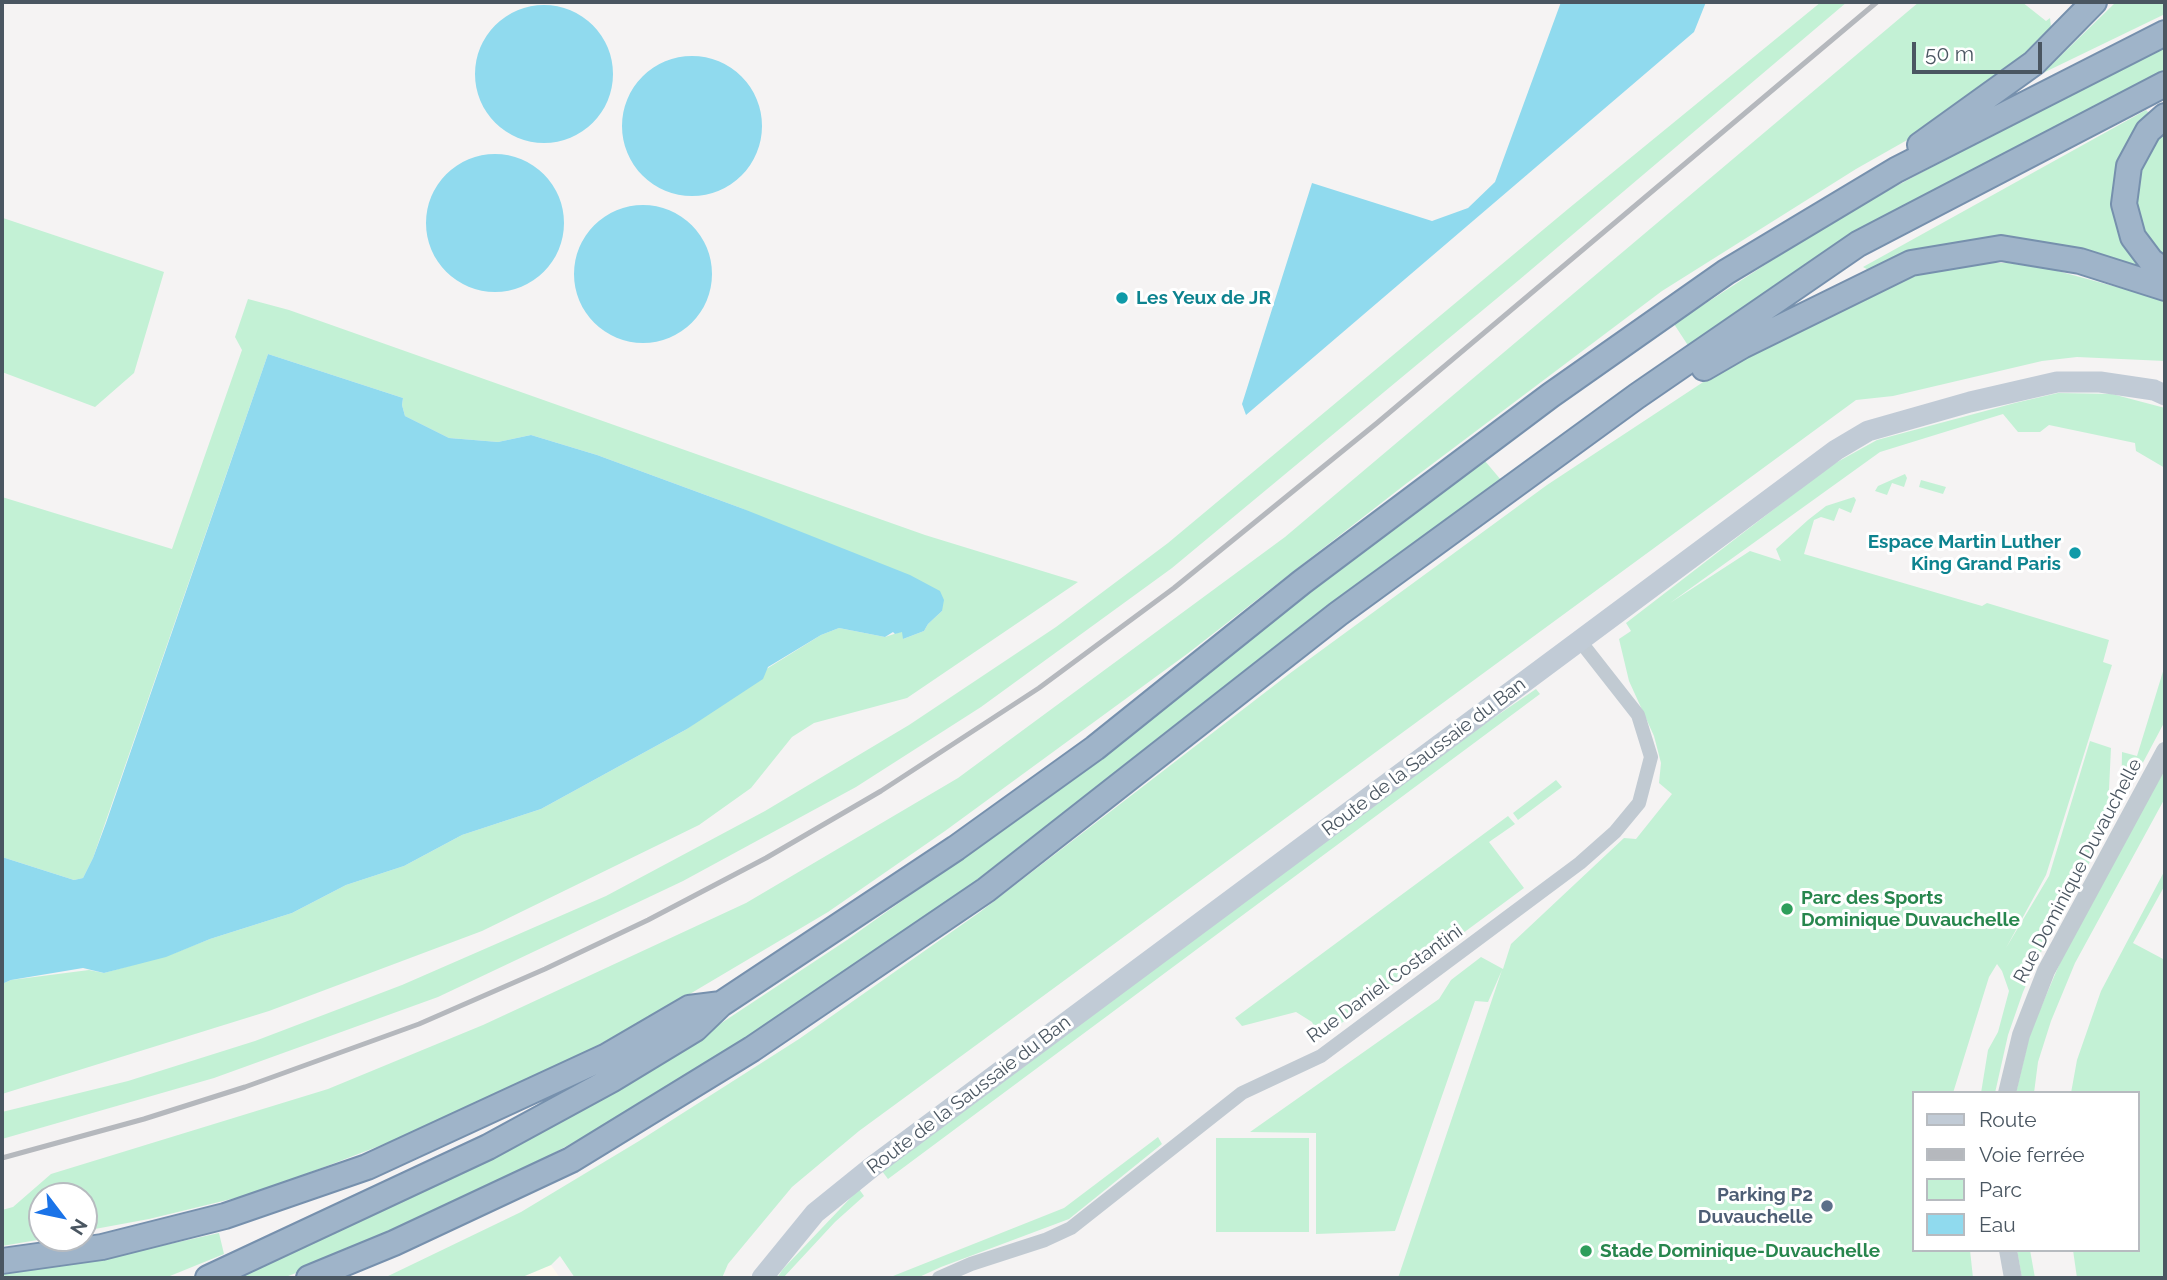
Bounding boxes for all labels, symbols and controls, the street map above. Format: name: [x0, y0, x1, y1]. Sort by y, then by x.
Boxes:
scale bar: [1915, 28, 2044, 72]
text: 50 m: [1925, 41, 1974, 66]
place label: Les Yeux de JR: [1136, 287, 1271, 309]
marker: Les Yeux de JR: [1114, 290, 1130, 306]
place label: Espace Martin Luther King Grand Paris: [1868, 531, 2061, 575]
marker: Espace Martin Luther King Grand Paris: [2067, 545, 2083, 561]
street label: Route de la Saussaie du Ban: [1318, 673, 1530, 841]
street label: Rue Dominique Duvauchelle: [2009, 755, 2147, 987]
place label: Parc des Sports Dominique Duvauchelle: [1801, 887, 2020, 931]
marker: Parc des Sports Dominique Duvauchelle: [1779, 901, 1795, 917]
street label: Rue Daniel Costantini: [1303, 920, 1467, 1048]
street label: Route de la Saussaie du Ban: [863, 1011, 1075, 1179]
legend: [1912, 1091, 2139, 1252]
text: Route: [1979, 1107, 2037, 1132]
text: Voie ferrée: [1979, 1142, 2085, 1167]
text: Parc: [1979, 1177, 2022, 1202]
north arrow: [28, 1182, 98, 1252]
place label: Parking P2 Duvauchelle: [1698, 1184, 1813, 1228]
marker: Parking P2 Duvauchelle: [1819, 1198, 1835, 1214]
text: Eau: [1979, 1212, 2016, 1237]
text: N: [66, 1215, 92, 1239]
place label: Stade Dominique-Duvauchelle: [1600, 1240, 1880, 1262]
marker: Stade Dominique-Duvauchelle: [1578, 1243, 1594, 1259]

